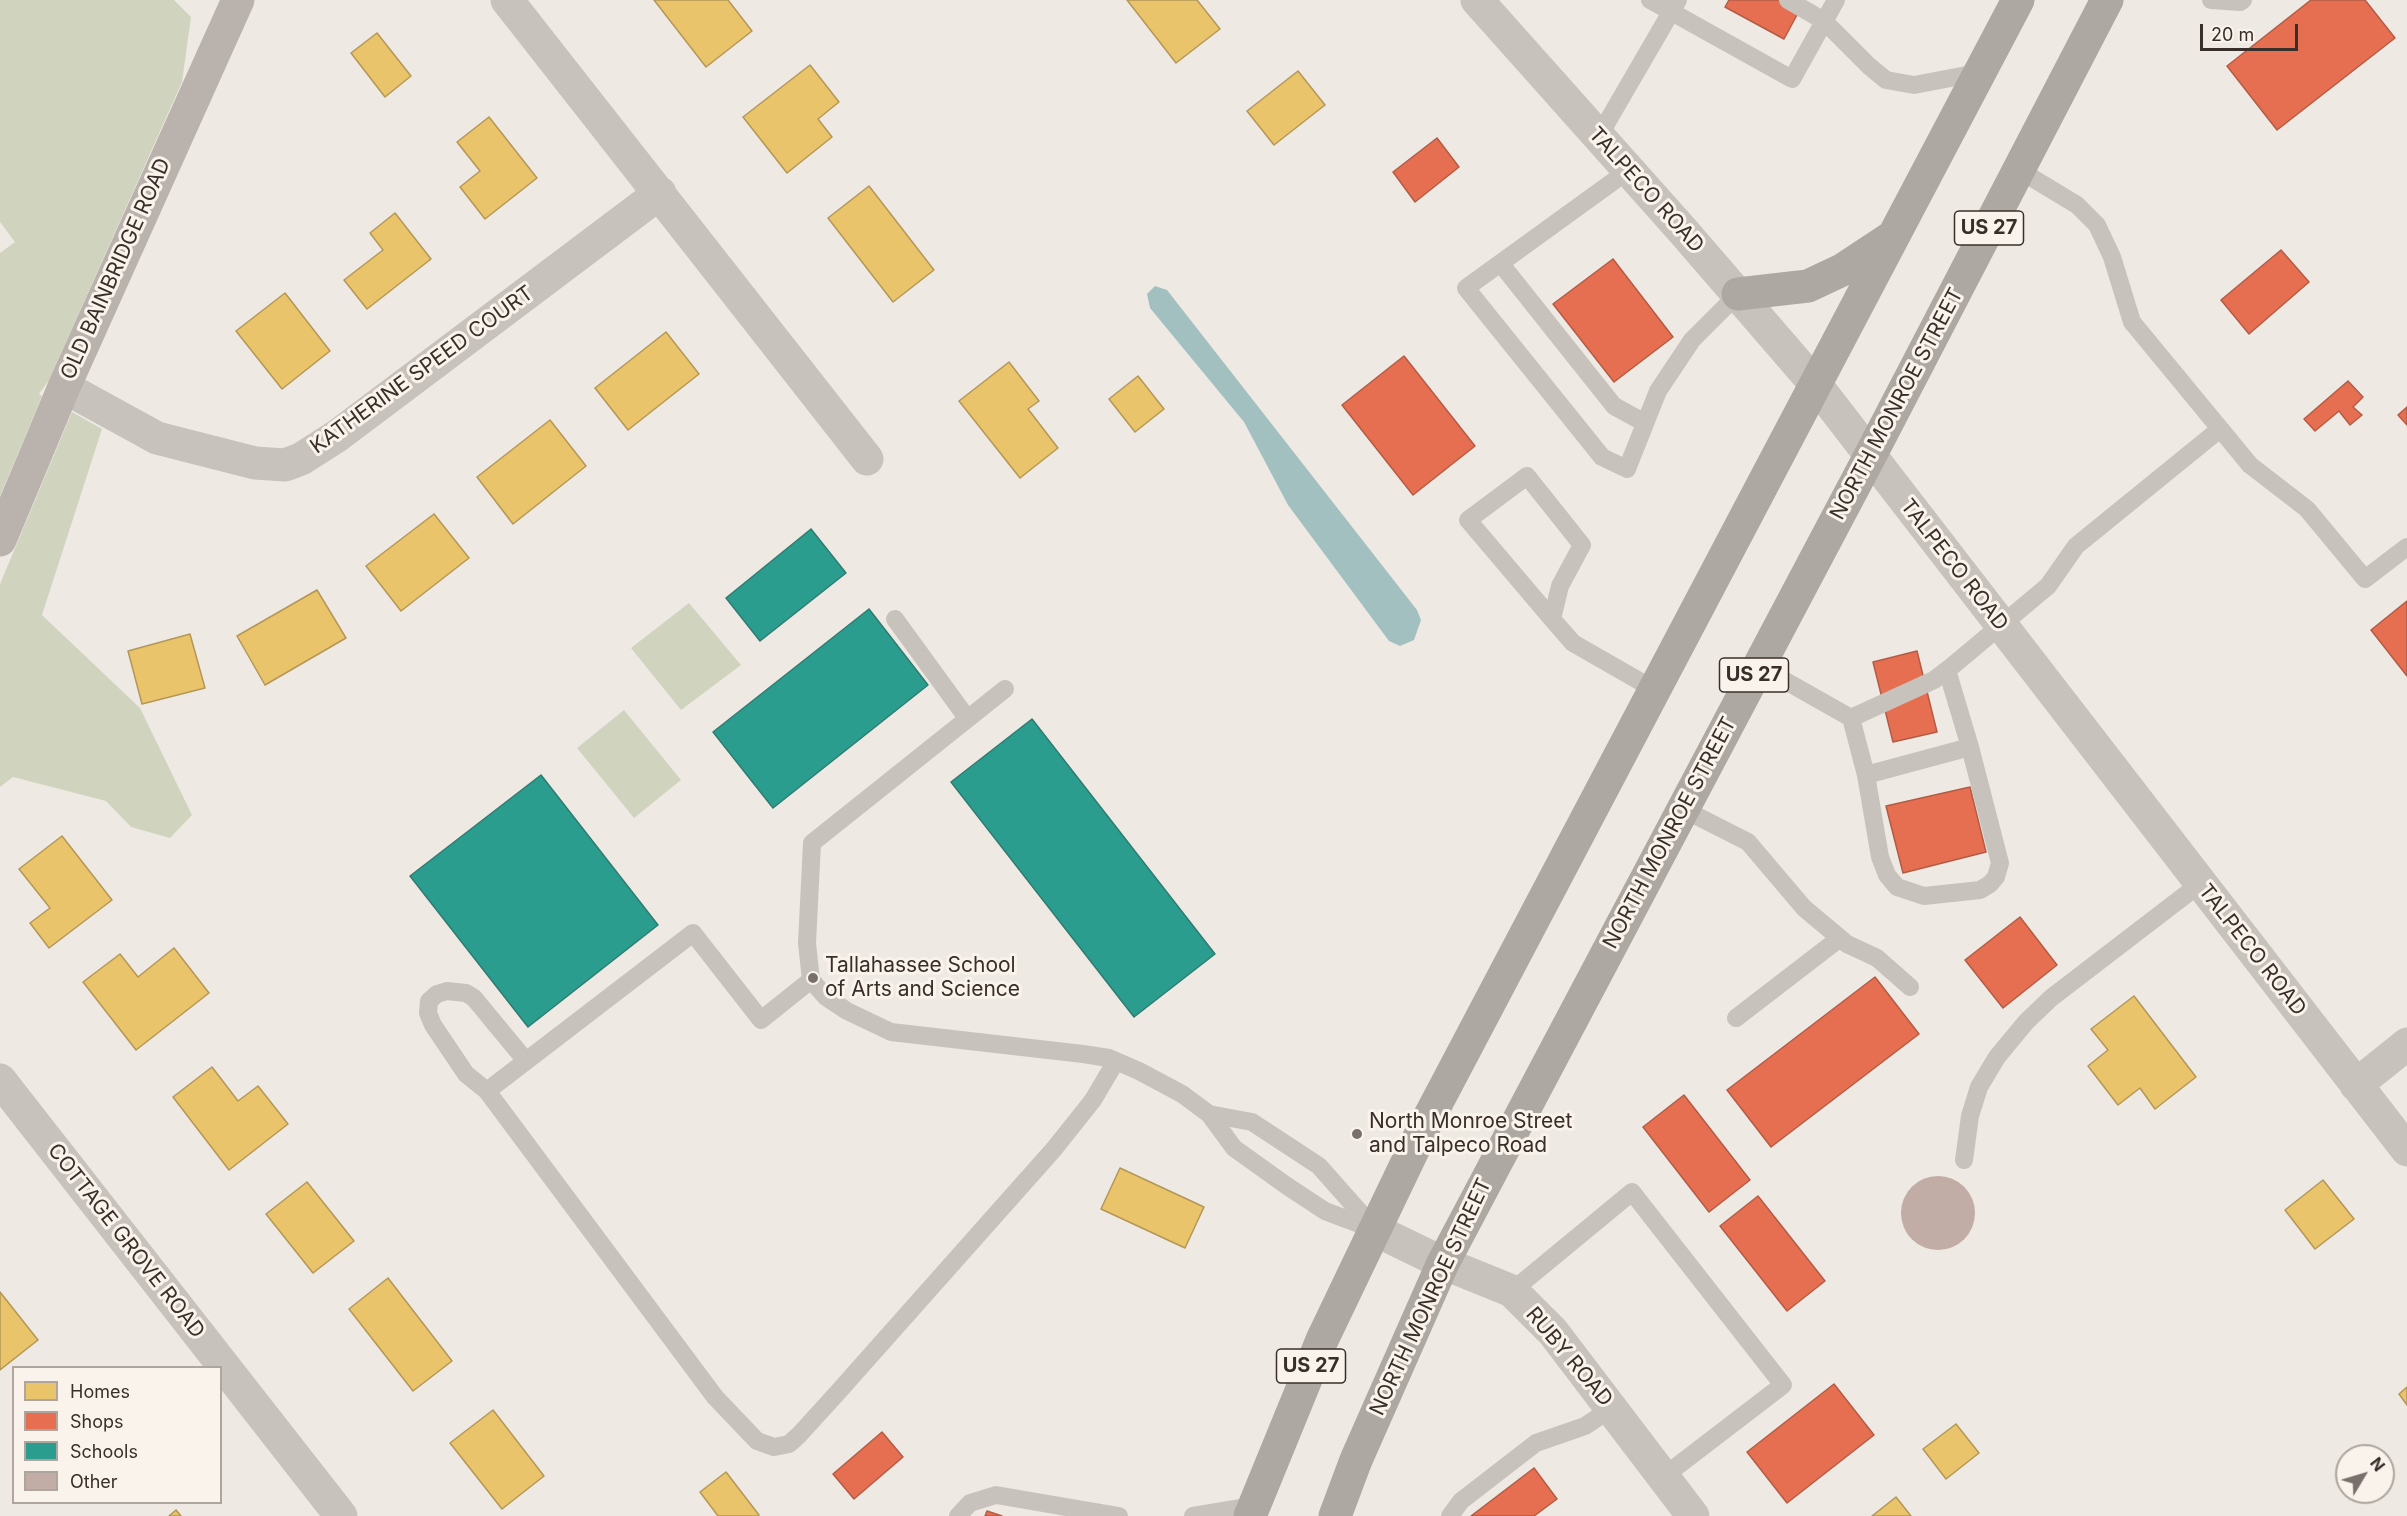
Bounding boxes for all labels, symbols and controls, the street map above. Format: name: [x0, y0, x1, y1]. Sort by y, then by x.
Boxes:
scale bar: [2203, 12, 2300, 50]
text: 20 m: [2211, 24, 2254, 45]
street label: TALPECO ROAD: [1583, 122, 1709, 258]
street label: OLD BAINBRIDGE ROAD: [56, 155, 176, 383]
road number: US 27: [1954, 211, 2024, 245]
street label: KATHERINE SPEED COURT: [306, 281, 538, 459]
street label: NORTH MONROE STREET: [1825, 284, 1969, 524]
street label: TALPECO ROAD: [1895, 494, 2013, 636]
road number: US 27: [1720, 658, 1788, 692]
street label: NORTH MONROE STREET: [1598, 713, 1742, 953]
street label: TALPECO ROAD: [2193, 879, 2311, 1021]
place label: Tallahassee School of Arts and Science: [825, 953, 1020, 1003]
marker: Tallahassee School of Arts and Science: [806, 971, 820, 985]
place label: North Monroe Street and Talpeco Road: [1369, 1109, 1572, 1159]
marker: North Monroe Street and Talpeco Road: [1350, 1127, 1364, 1141]
street label: COTTAGE GROVE ROAD: [42, 1139, 210, 1343]
street label: NORTH MONROE STREET: [1365, 1174, 1497, 1420]
street label: RUBY ROAD: [1520, 1302, 1618, 1412]
road number: US 27: [1276, 1349, 1346, 1383]
legend: [12, 1366, 222, 1504]
text: Homes: [70, 1381, 130, 1402]
text: Shops: [70, 1411, 124, 1432]
text: Schools: [70, 1441, 138, 1462]
north arrow: [2335, 1444, 2395, 1504]
text: N: [2366, 1453, 2389, 1475]
text: Other: [70, 1471, 118, 1492]

